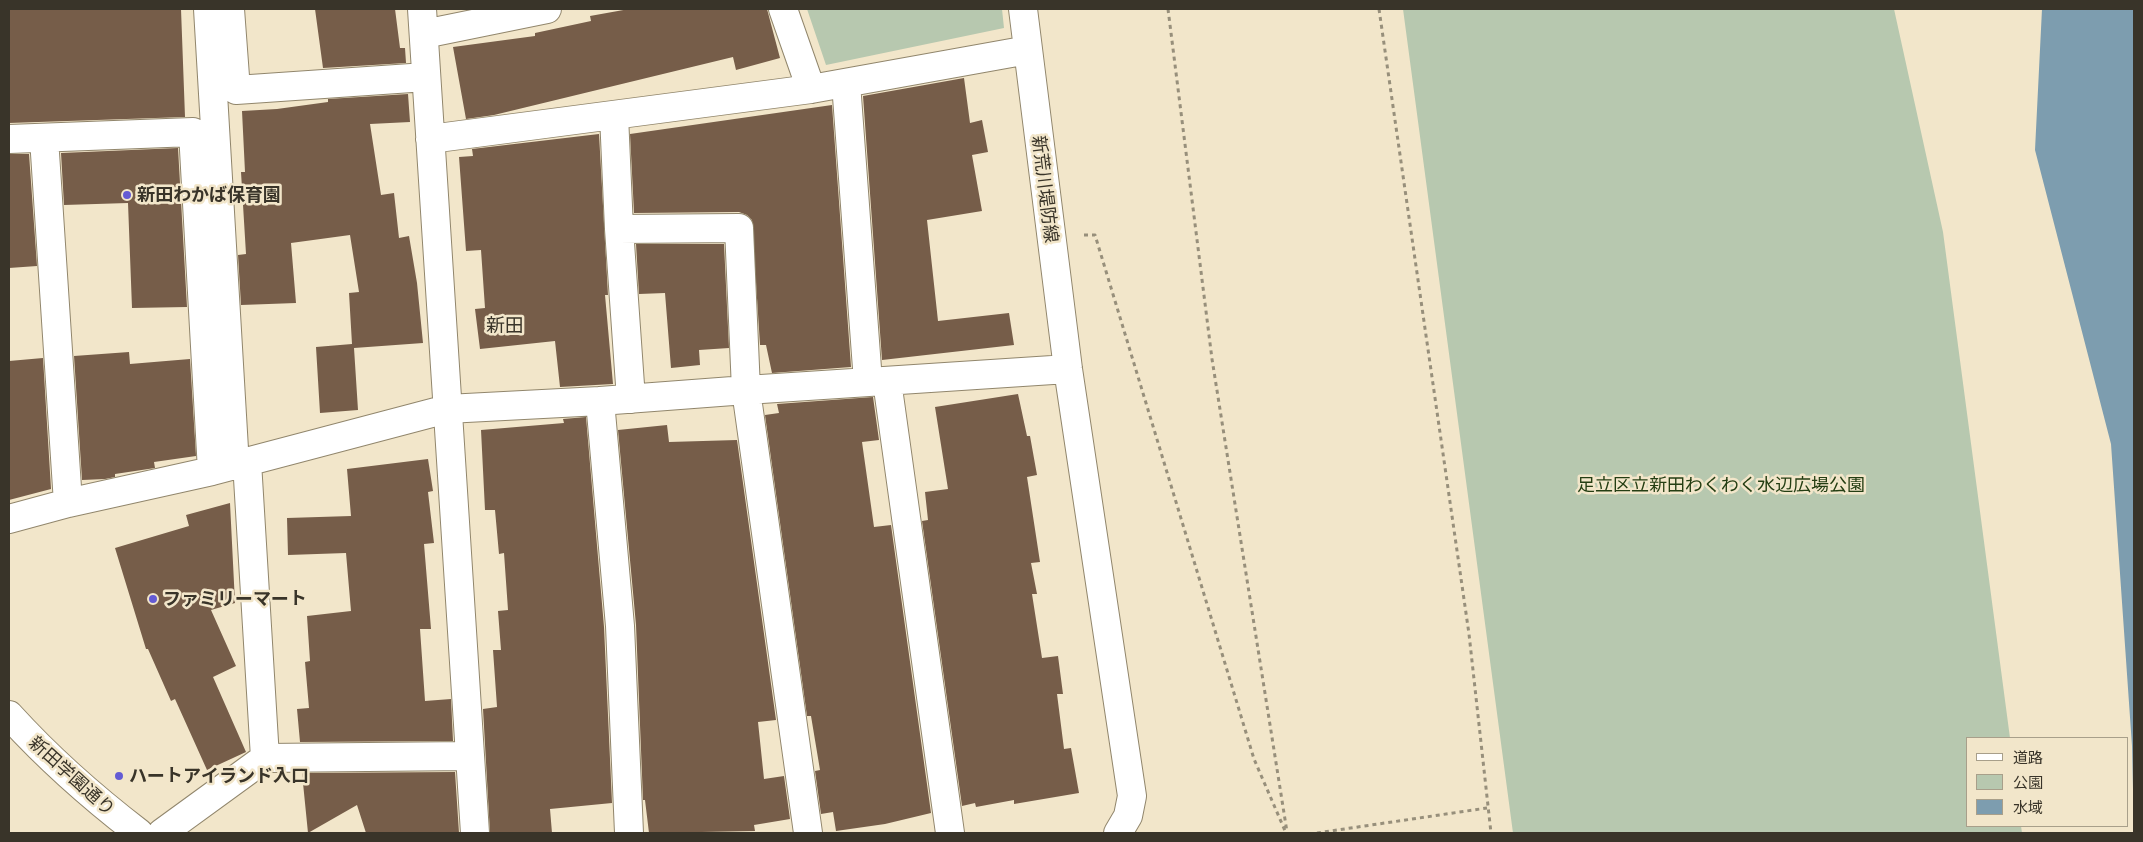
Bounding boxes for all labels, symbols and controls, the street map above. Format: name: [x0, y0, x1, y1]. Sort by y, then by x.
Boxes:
street label: 新荒川堤防線: [1028, 134, 1062, 244]
place label: 新田わかば保育園: [137, 184, 281, 206]
marker: 新田わかば保育園: [121, 189, 133, 201]
district label: 新田: [486, 315, 524, 337]
park label: 足立区立新田わくわく水辺広場公園: [1577, 474, 1865, 496]
place label: ファミリーマート: [163, 588, 307, 610]
marker: ファミリーマート: [147, 593, 159, 605]
street label: 新田学園通り: [25, 732, 119, 820]
legend: [1966, 737, 2128, 827]
text: 道路: [2013, 748, 2043, 766]
place label: ハートアイランド入口: [129, 765, 309, 787]
marker: ハートアイランド入口: [113, 770, 125, 782]
text: 公園: [2013, 773, 2043, 791]
text: 水域: [2013, 798, 2043, 816]

